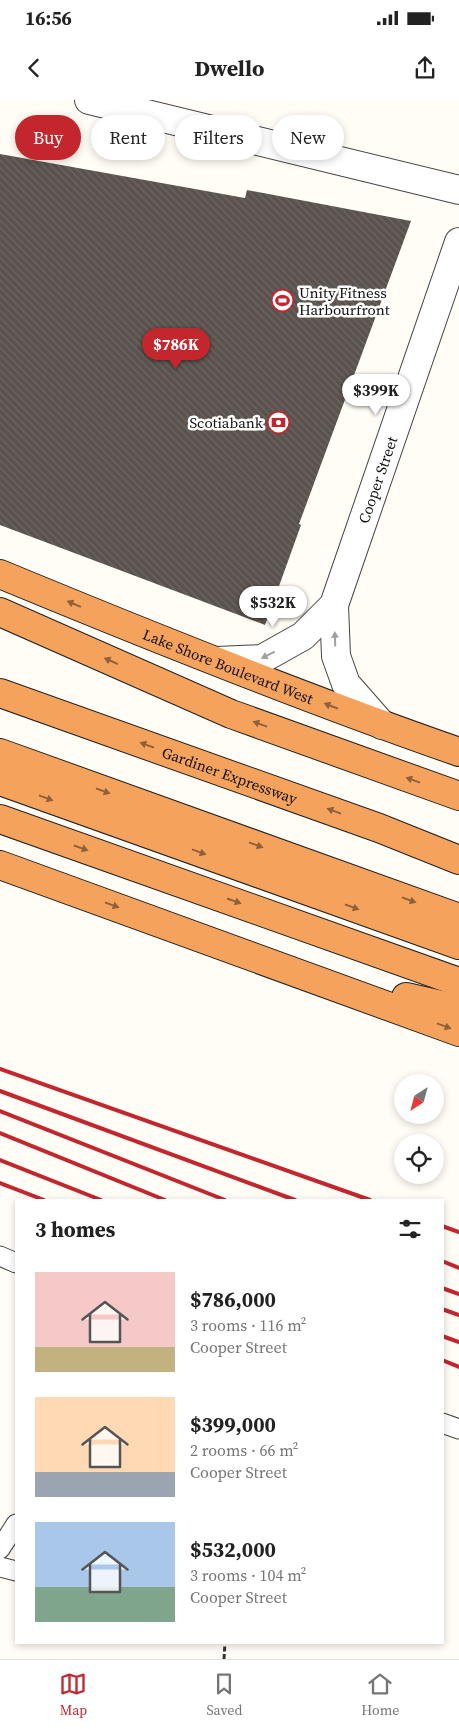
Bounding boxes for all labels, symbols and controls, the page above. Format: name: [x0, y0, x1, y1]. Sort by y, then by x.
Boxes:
text: 16:56: [25, 5, 72, 31]
text: Dwello: [194, 53, 265, 83]
icon: back: [20, 54, 48, 82]
icon: share: [411, 54, 439, 82]
chip: Buy: [15, 115, 81, 160]
chip: Rent: [91, 115, 165, 160]
chip: Filters: [175, 115, 262, 160]
chip: New: [272, 115, 344, 160]
place label: Unity Fitness Harbourfront: [299, 282, 390, 320]
sports icon: Unity Fitness Harbourfront: [271, 289, 295, 313]
pin: $786K: [141, 328, 211, 370]
text: $786K: [153, 333, 199, 355]
pin: $399K: [341, 374, 411, 416]
text: $399K: [353, 379, 399, 401]
bank icon: Scotiabank: [267, 410, 291, 434]
place label: Scotiabank: [189, 412, 264, 433]
street label: Cooper Street: [352, 433, 402, 526]
pin: $532K: [238, 586, 308, 628]
text: $532K: [250, 591, 296, 613]
one-way arrow: [67, 600, 81, 608]
street label: Lake Shore Boulevard West: [140, 623, 316, 709]
one-way arrow: [331, 631, 339, 647]
one-way arrow: [261, 651, 276, 659]
one-way arrow: [104, 656, 118, 664]
one-way arrow: [324, 701, 338, 709]
one-way arrow: [252, 720, 267, 728]
one-way arrow: [140, 741, 155, 748]
street label: Gardiner Expressway: [159, 741, 301, 809]
one-way arrow: [405, 776, 420, 784]
one-way arrow: [96, 787, 111, 795]
one-way arrow: [39, 794, 54, 802]
one-way arrow: [326, 807, 341, 814]
one-way arrow: [249, 841, 264, 849]
one-way arrow: [74, 844, 89, 852]
one-way arrow: [192, 848, 207, 856]
one-way arrow: [402, 896, 417, 904]
one-way arrow: [227, 898, 242, 906]
one-way arrow: [105, 901, 120, 909]
one-way arrow: [345, 903, 360, 911]
one-way arrow: [436, 1023, 451, 1030]
north arrow: [394, 1074, 444, 1124]
map controls: [394, 1074, 444, 1184]
button: locate: [394, 1134, 444, 1184]
text: 3 homes: [35, 1215, 115, 1244]
icon: filters: [396, 1215, 424, 1243]
text: $786,000: [190, 1285, 276, 1314]
icon: home: [75, 1292, 135, 1352]
text: 3 rooms · 116 m²: [190, 1314, 306, 1336]
text: Cooper Street: [190, 1336, 287, 1358]
text: $399,000: [190, 1410, 276, 1439]
icon: home: [75, 1417, 135, 1477]
text: 2 rooms · 66 m²: [190, 1439, 298, 1461]
text: Cooper Street: [190, 1461, 287, 1483]
text: $532,000: [190, 1535, 276, 1564]
icon: home: [75, 1542, 135, 1602]
text: 3 rooms · 104 m²: [190, 1564, 306, 1586]
text: Cooper Street: [190, 1586, 287, 1608]
tab: Map: [59, 1670, 87, 1720]
tab: Saved: [206, 1670, 242, 1720]
tab: Home: [361, 1670, 400, 1720]

